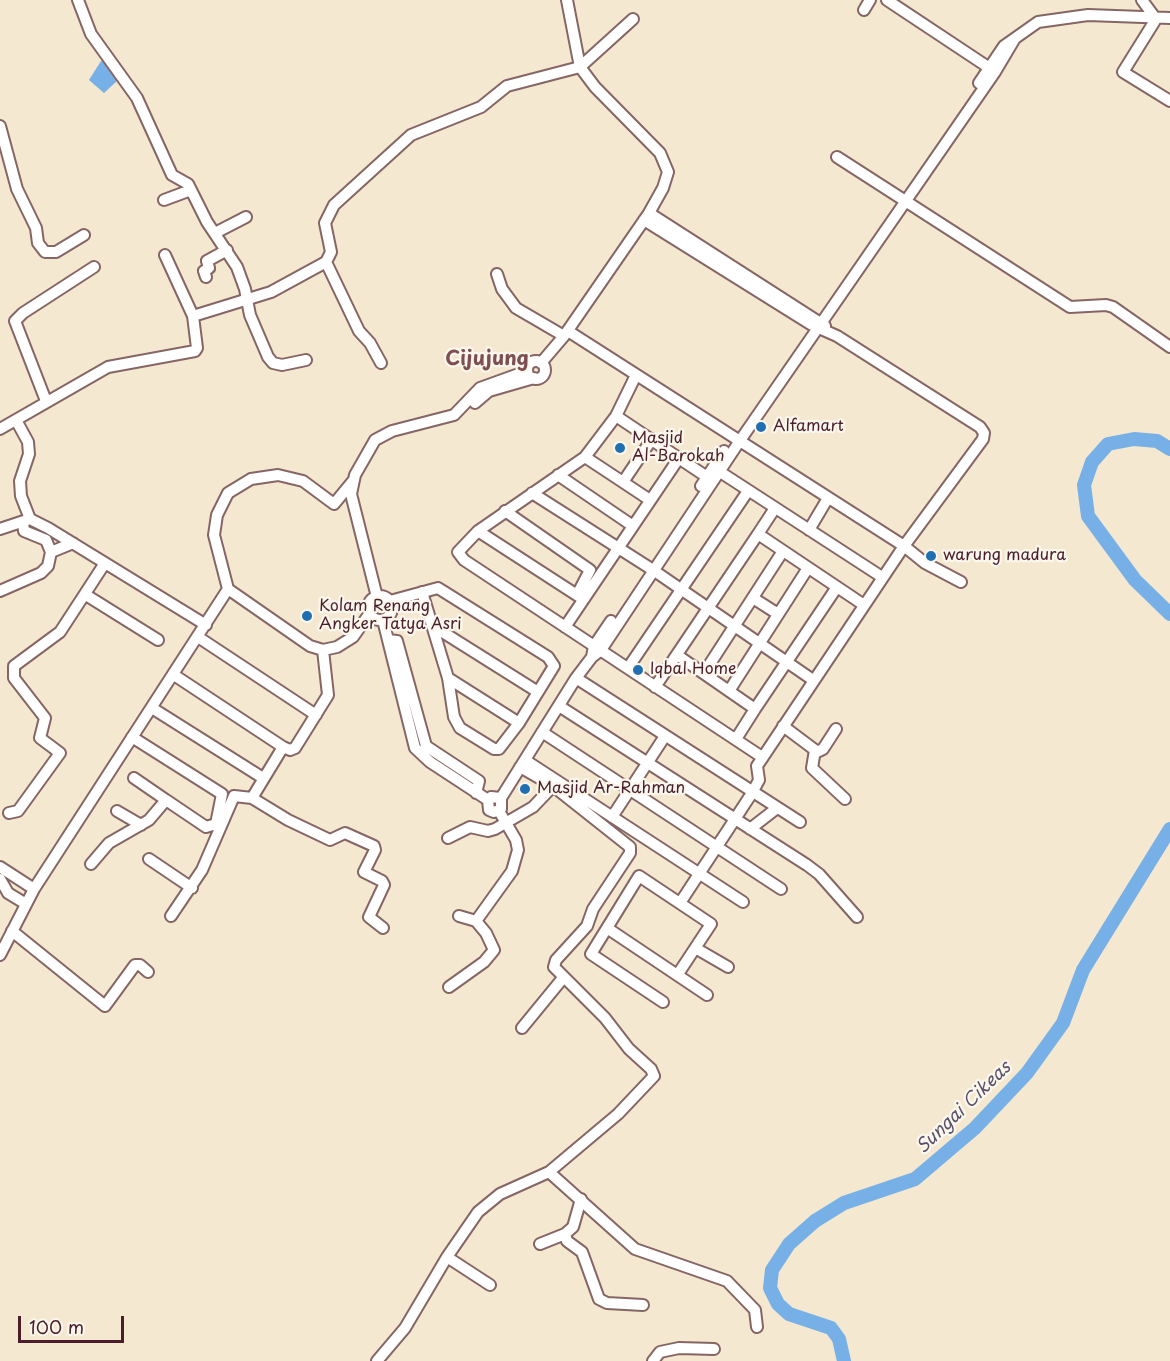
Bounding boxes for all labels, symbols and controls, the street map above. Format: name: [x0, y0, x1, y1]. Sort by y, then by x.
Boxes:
district label: Cijujung: [445, 347, 529, 371]
place label: Alfamart: [773, 417, 844, 437]
marker: Alfamart: [754, 420, 768, 434]
place label: Masjid Al-Barokah: [632, 429, 725, 467]
marker: Masjid Al-Barokah: [613, 441, 627, 455]
place label: warung madura: [943, 546, 1066, 566]
marker: warung madura: [924, 549, 938, 563]
place label: Kolam Renang Angker Tatya Asri: [319, 597, 462, 635]
marker: Kolam Renang Angker Tatya Asri: [300, 609, 314, 623]
place label: Iqbal Home: [650, 660, 737, 680]
marker: Iqbal Home: [631, 663, 645, 677]
place label: Masjid Ar-Rahman: [537, 779, 685, 799]
marker: Masjid Ar-Rahman: [518, 782, 532, 796]
water label: Sungai Cikeas: [912, 1057, 1016, 1159]
scale bar: [21, 1304, 128, 1342]
text: 100 m: [29, 1313, 84, 1340]

